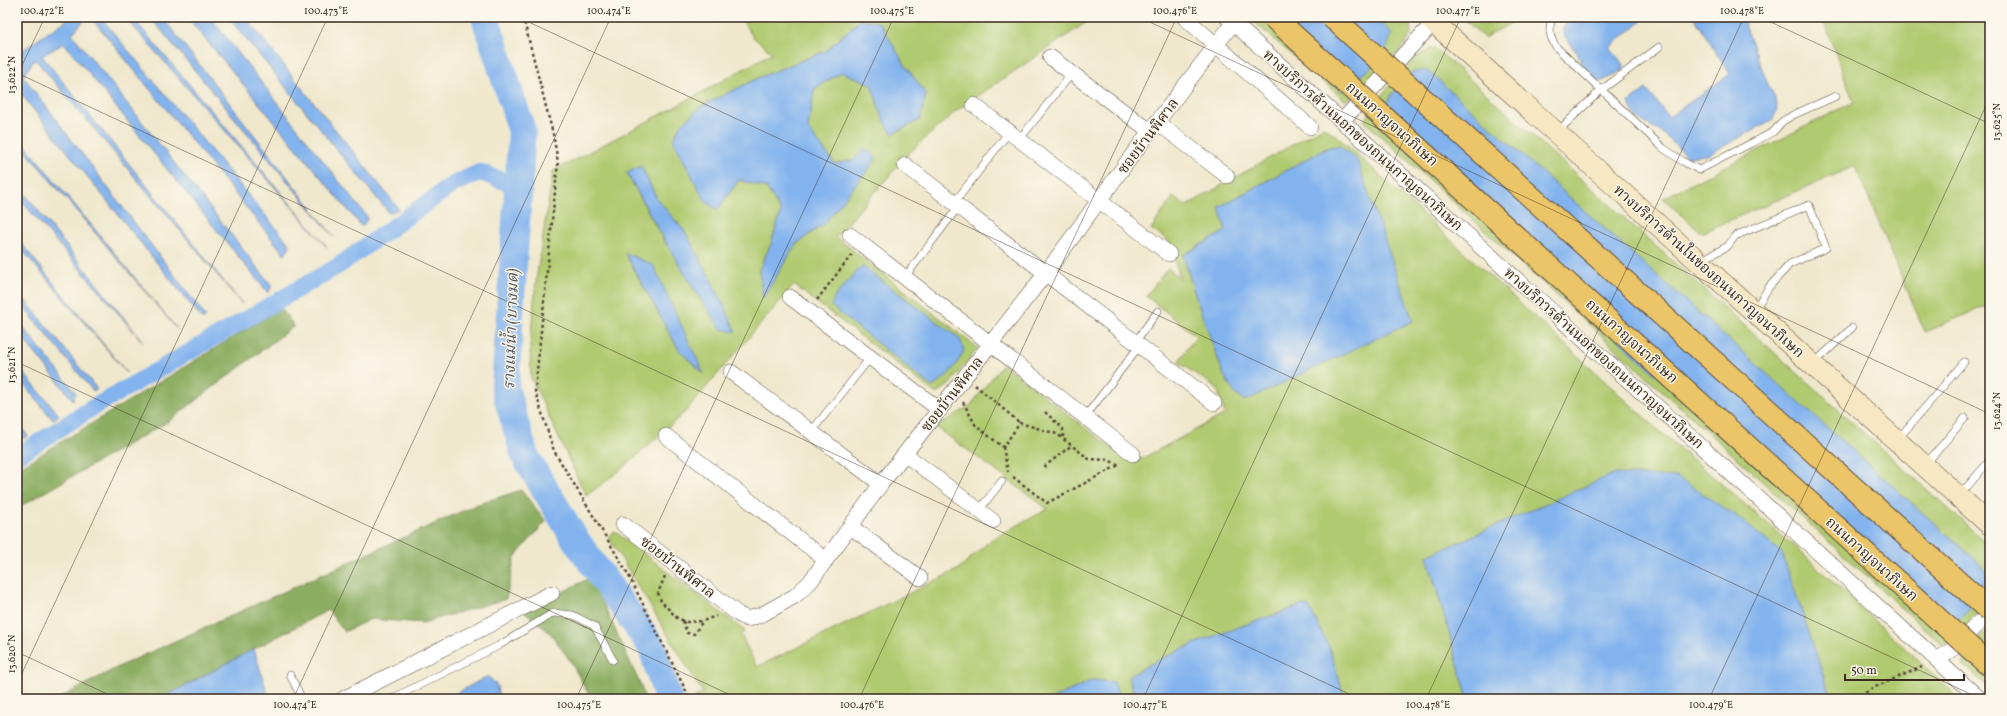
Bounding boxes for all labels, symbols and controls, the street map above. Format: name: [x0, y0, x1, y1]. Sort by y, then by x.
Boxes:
text: 100.472°E: [20, 4, 64, 18]
text: 100.473°E: [304, 4, 348, 18]
text: 100.474°E: [587, 4, 631, 18]
text: 100.475°E: [870, 4, 914, 18]
text: 100.476°E: [1153, 4, 1197, 18]
text: 100.477°E: [1436, 4, 1480, 18]
text: 100.478°E: [1720, 4, 1764, 18]
street label: ทางบริการด้านนอกของถนนกาญจนาภิเษก: [1257, 45, 1467, 237]
text: 13.622°N: [5, 55, 19, 94]
street label: ถนนกาญจนาภิเษก: [1340, 78, 1442, 172]
street label: ซอยบ้านพิศาล: [1114, 94, 1185, 179]
text: 13.625°N: [1990, 103, 2004, 141]
street label: ทางบริการด้านในของถนนกาญจนาภิเษก: [1610, 181, 1808, 361]
street label: ทางบริการด้านนอกของถนนกาญจนาภิเษก: [1498, 263, 1708, 455]
water label: รางแม่น้ำ (บางมด): [497, 268, 525, 390]
street label: ถนนกาญจนาภิเษก: [1582, 295, 1682, 387]
text: 13.621°N: [5, 346, 19, 383]
street label: ซอยบ้านพิศาล: [917, 353, 989, 437]
text: 13.624°N: [1990, 391, 2004, 430]
street label: ถนนกาญจนาภิเษก: [1820, 513, 1922, 607]
street label: ซอยบ้านพิศาล: [635, 532, 719, 604]
text: 13.620°N: [5, 634, 19, 673]
scale bar: [1845, 656, 1964, 682]
text: 50 m: [1851, 663, 1877, 679]
text: 100.474°E: [273, 698, 317, 712]
text: 100.475°E: [557, 698, 601, 712]
text: 100.476°E: [840, 698, 884, 712]
text: 100.477°E: [1123, 698, 1167, 712]
text: 100.478°E: [1406, 698, 1450, 712]
text: 100.479°E: [1689, 698, 1733, 712]

